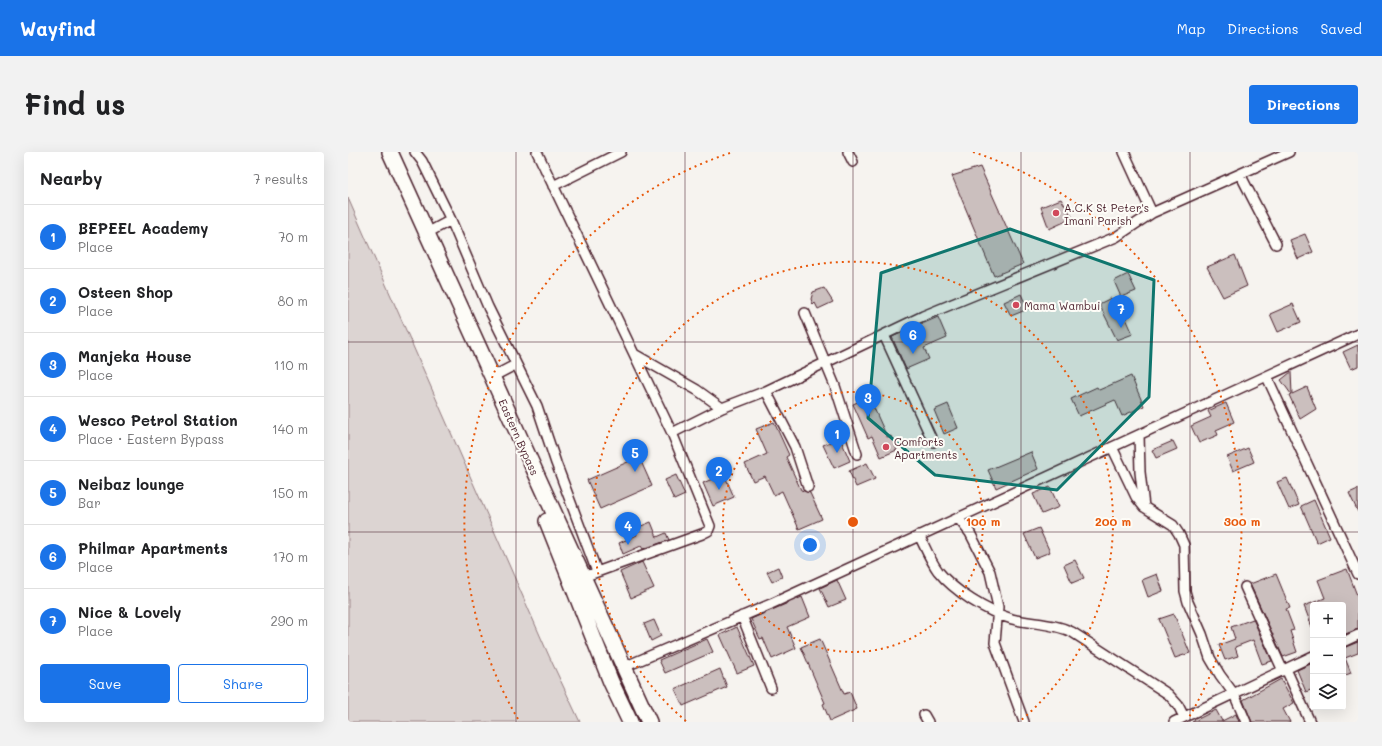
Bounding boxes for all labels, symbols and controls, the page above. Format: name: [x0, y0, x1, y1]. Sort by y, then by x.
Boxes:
text: Wayfind: [20, 16, 96, 41]
text: Map: [1177, 19, 1205, 38]
text: Directions: [1227, 19, 1298, 38]
text: Saved: [1320, 19, 1362, 38]
button: Directions: [1249, 85, 1358, 124]
text: Find us: [24, 86, 125, 122]
text: Nearby: [40, 167, 102, 189]
text: 7 results: [253, 170, 308, 187]
place label: A.C.K St Peter's Imani Parish: [1064, 200, 1149, 228]
marker: A.C.K St Peter's Imani Parish: [1051, 208, 1061, 218]
text: BEPEEL Academy: [78, 218, 208, 238]
text: 1: [50, 228, 56, 245]
text: 70 m: [278, 228, 308, 245]
text: Place: [78, 238, 113, 255]
text: Osteen Shop: [78, 282, 173, 302]
text: 2: [49, 292, 57, 309]
text: 80 m: [278, 292, 308, 309]
pin: 7: [1108, 295, 1134, 328]
place label: Mama Wambui: [1024, 298, 1100, 313]
marker: Mama Wambui: [1011, 300, 1021, 310]
text: Place: [78, 302, 113, 319]
pin: 6: [900, 321, 926, 354]
text: Manjeka House: [78, 346, 192, 366]
text: 3: [49, 356, 57, 373]
text: 110 m: [274, 356, 308, 373]
text: Place: [78, 366, 113, 383]
pin: 3: [855, 384, 881, 417]
street label: Eastern Bypass: [495, 396, 543, 478]
text: Wesco Petrol Station: [78, 410, 238, 430]
text: 4: [49, 420, 57, 437]
text: 140 m: [272, 420, 308, 437]
pin: 1: [824, 420, 850, 453]
text: Place · Eastern Bypass: [78, 430, 224, 447]
place label: Comforts Apartments: [894, 434, 957, 462]
pin: 5: [622, 439, 648, 472]
marker: Comforts Apartments: [881, 442, 891, 452]
pin: 2: [706, 457, 732, 490]
text: Neibaz lounge: [78, 474, 184, 494]
text: 5: [49, 484, 57, 501]
text: 150 m: [272, 484, 308, 501]
text: Bar: [78, 494, 101, 511]
pin: 4: [615, 512, 641, 545]
text: 100 m: [966, 513, 1000, 529]
text: 200 m: [1095, 513, 1131, 529]
text: 300 m: [1224, 513, 1260, 529]
centre of rings: [846, 515, 860, 529]
your location: [800, 535, 820, 555]
text: Philmar Apartments: [78, 538, 228, 558]
text: 6: [49, 548, 57, 565]
text: 170 m: [272, 548, 308, 565]
text: Place: [78, 558, 113, 575]
text: Nice & Lovely: [78, 602, 181, 622]
map controls: [1310, 602, 1346, 710]
button: +: [1310, 602, 1346, 638]
text: 7: [49, 612, 57, 629]
text: 290 m: [271, 612, 308, 629]
text: Place: [78, 622, 113, 639]
button: −: [1310, 638, 1346, 674]
button: Save: [40, 664, 170, 703]
button: Share: [178, 664, 308, 703]
button: layers: [1310, 674, 1346, 710]

